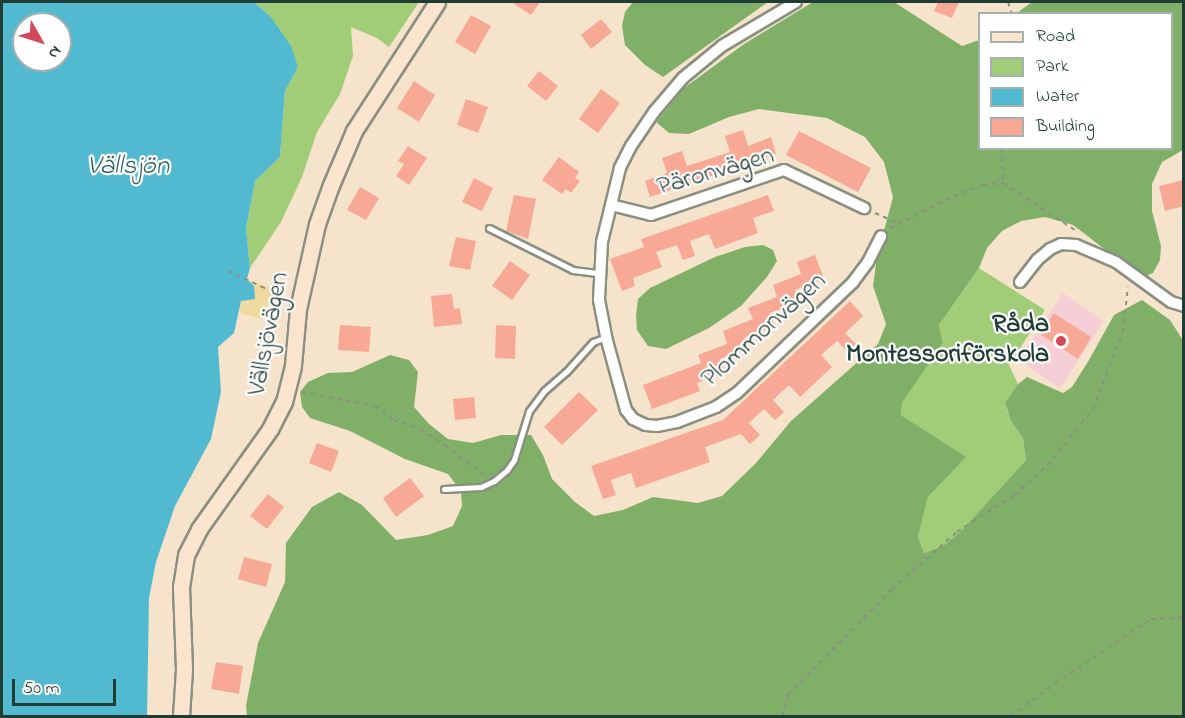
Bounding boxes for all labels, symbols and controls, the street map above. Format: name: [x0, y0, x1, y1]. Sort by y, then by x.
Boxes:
north arrow: [12, 12, 72, 72]
legend: [978, 12, 1173, 150]
text: Road: [1036, 24, 1075, 50]
text: N: [42, 40, 67, 64]
text: Park: [1036, 54, 1069, 80]
text: Water: [1036, 84, 1079, 110]
text: Building: [1036, 114, 1095, 140]
street label: Päronvägen: [654, 141, 778, 205]
water label: Vällsjön: [87, 151, 169, 183]
street label: Plommonvägen: [696, 267, 834, 395]
street label: Vällsjövägen: [243, 269, 297, 399]
place label: Råda Montessoriförskola: [846, 310, 1049, 372]
marker: Råda Montessoriförskola: [1054, 334, 1068, 348]
scale bar: [15, 667, 118, 705]
text: 50 m: [23, 676, 60, 702]

